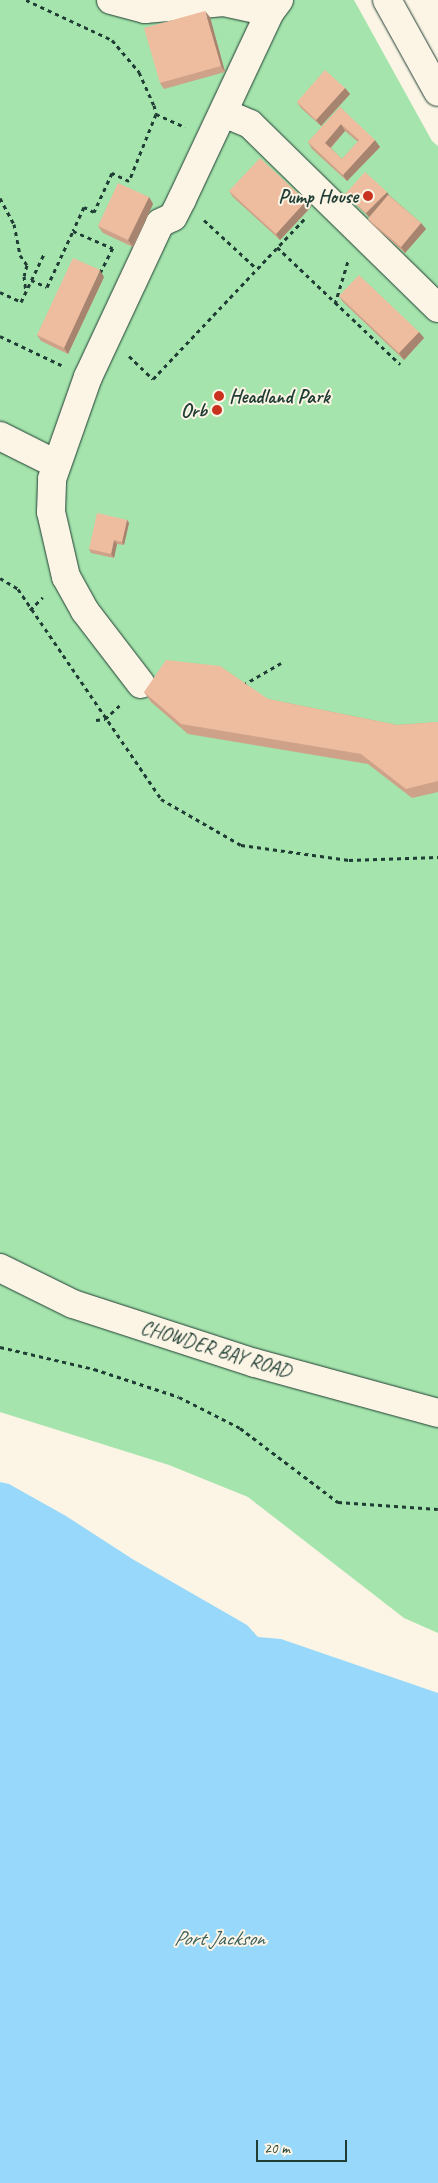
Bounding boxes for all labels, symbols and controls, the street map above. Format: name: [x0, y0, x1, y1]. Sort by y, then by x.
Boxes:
place label: Pump House: [278, 184, 358, 208]
marker: Pump House: [362, 190, 374, 202]
place label: Headland Park: [229, 384, 330, 408]
marker: Headland Park: [213, 390, 225, 402]
place label: Orb: [181, 398, 207, 422]
marker: Orb: [211, 404, 223, 416]
street label: CHOWDER BAY ROAD: [137, 1315, 295, 1383]
water label: Port Jackson: [174, 1925, 264, 1951]
scale bar: [258, 2130, 349, 2162]
text: 20 m: [264, 2139, 290, 2158]

